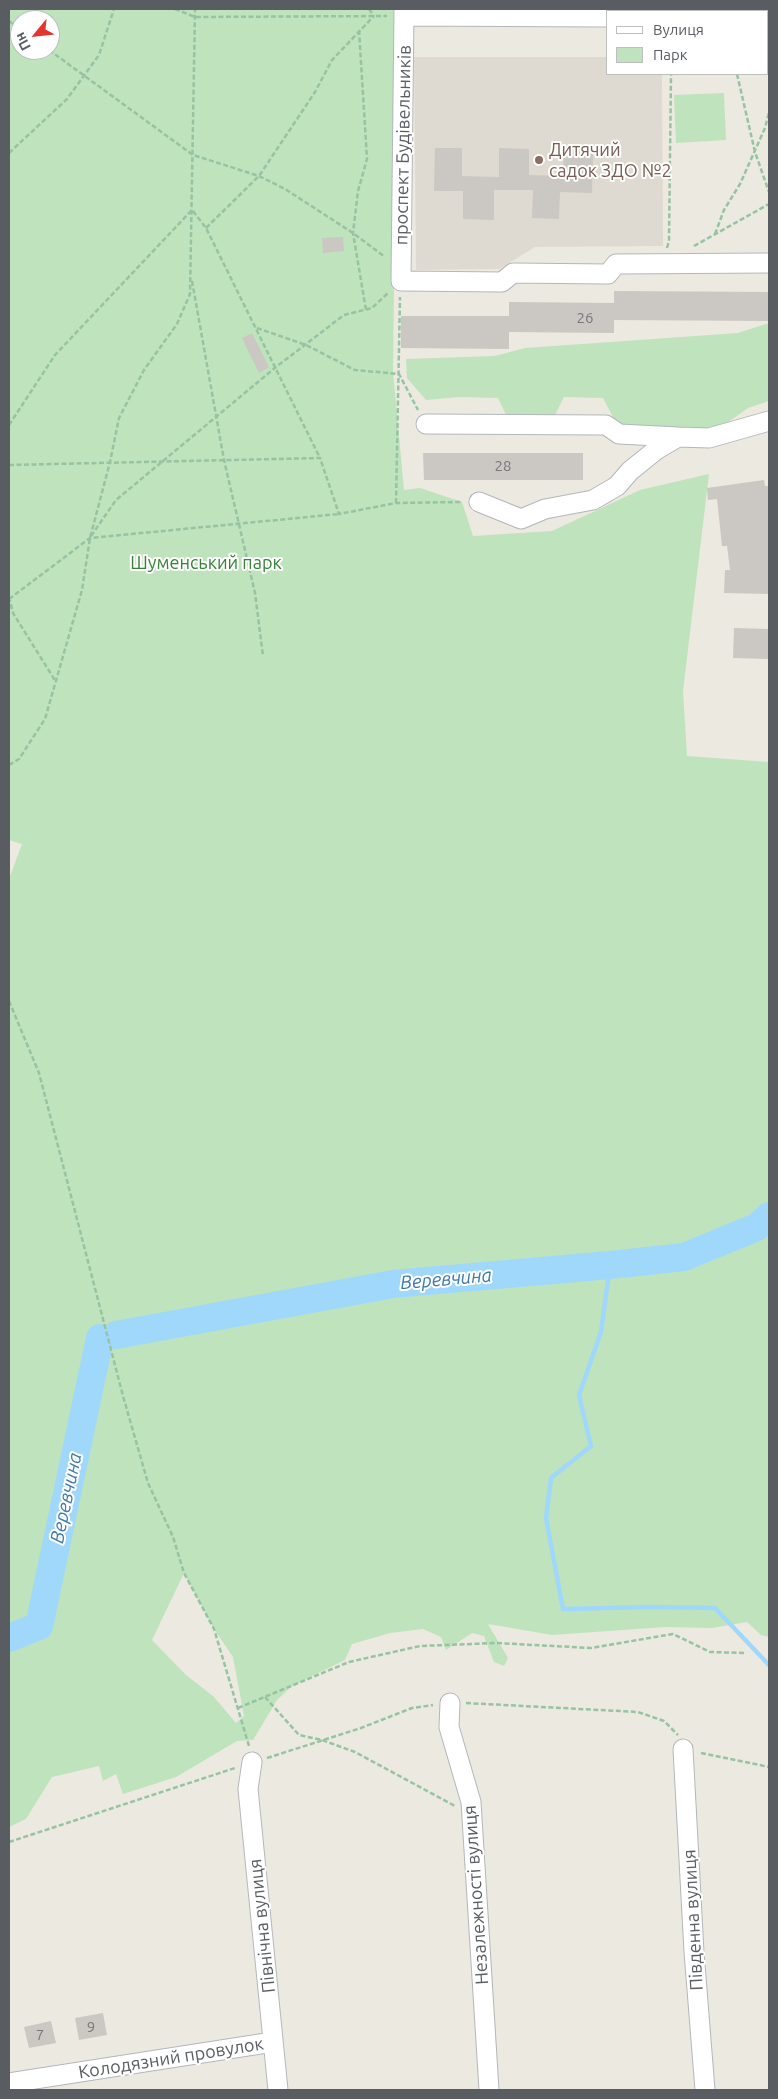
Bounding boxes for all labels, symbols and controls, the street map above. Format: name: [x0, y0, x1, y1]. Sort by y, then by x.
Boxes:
north arrow: [10, 10, 60, 60]
legend: [606, 10, 768, 75]
text: Вулиця: [653, 21, 704, 38]
text: Пн: [11, 30, 34, 53]
street label: проспект Будівельників: [390, 45, 416, 245]
text: Парк: [653, 46, 688, 63]
place label: Дитячий садок ЗДО №2: [549, 139, 672, 182]
marker: Дитячий садок ЗДО №2: [533, 154, 545, 166]
house number: 26: [577, 309, 593, 327]
house number: 28: [495, 457, 511, 475]
park label: Шуменський парк: [130, 552, 282, 574]
water label: Веревчина: [399, 1264, 493, 1294]
water label: Веревчина: [45, 1451, 87, 1545]
street label: Незалежності вулиця: [459, 1805, 493, 1985]
street label: Південна вулиця: [679, 1849, 707, 1991]
street label: Північна вулиця: [244, 1858, 280, 1994]
house number: 9: [87, 2018, 95, 2036]
house number: 7: [36, 2026, 44, 2044]
street label: Колодязний провулок: [77, 2033, 265, 2083]

